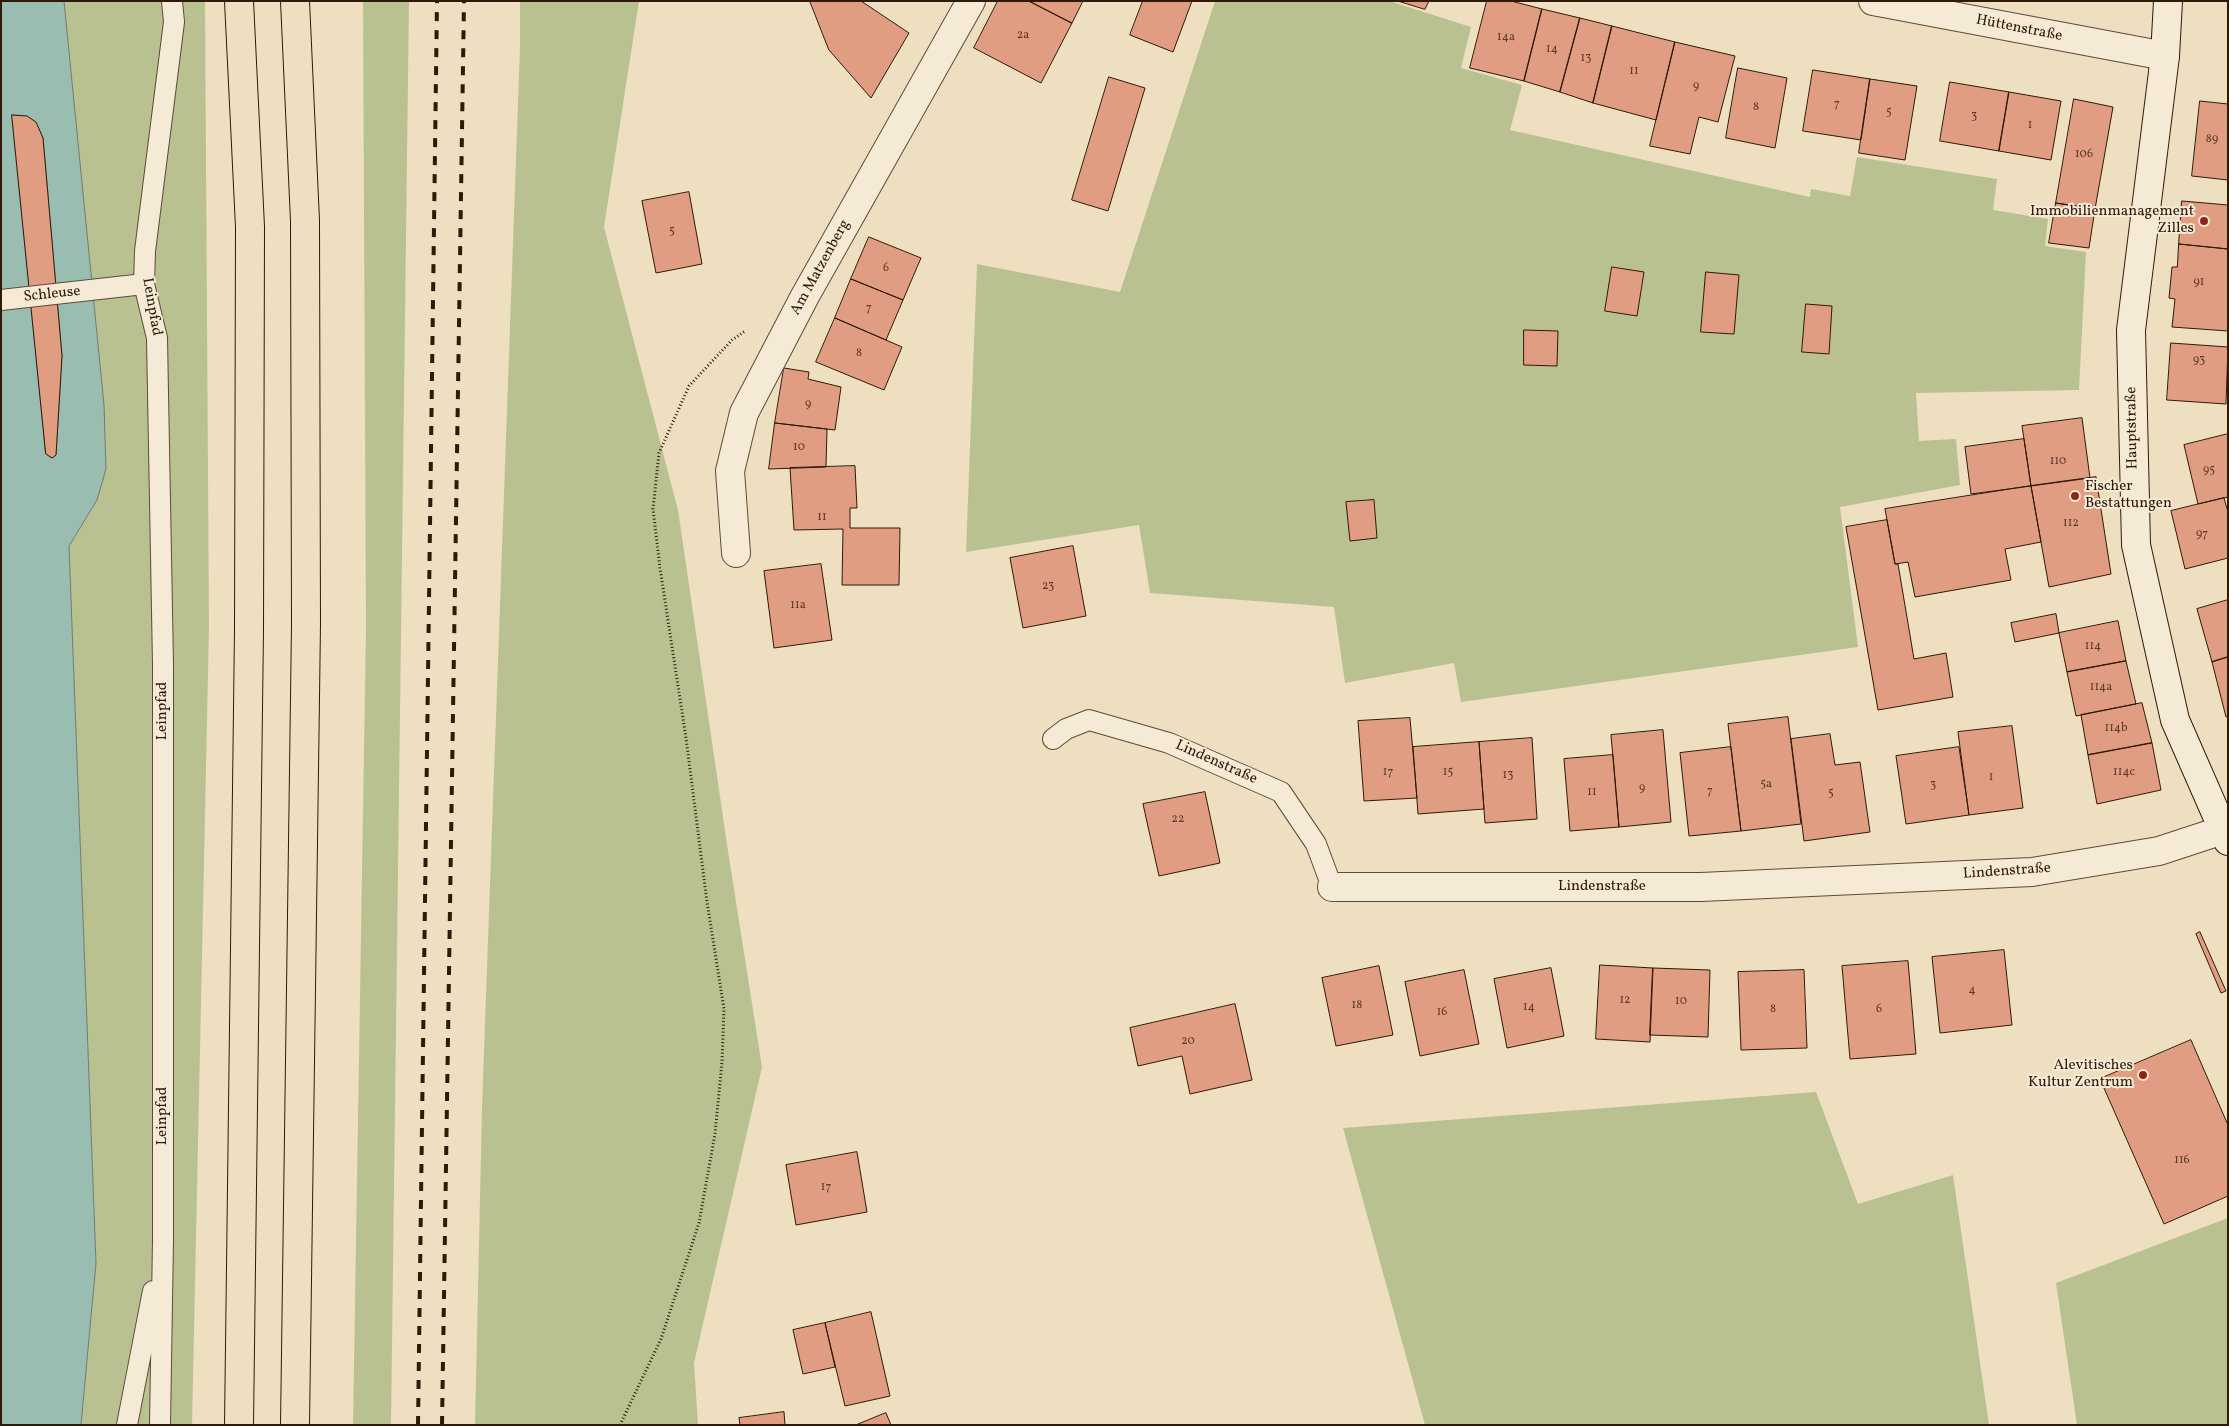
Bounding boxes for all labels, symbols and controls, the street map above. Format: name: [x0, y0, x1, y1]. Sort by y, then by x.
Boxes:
street label: Hüttenstraße: [1974, 12, 2064, 46]
house number: 2a: [1017, 29, 1029, 43]
house number: 14a: [1497, 31, 1515, 45]
house number: 14: [1546, 43, 1558, 57]
house number: 13: [1581, 52, 1591, 66]
house number: 11: [1629, 65, 1639, 79]
house number: 9: [1693, 80, 1699, 94]
house number: 7: [1834, 98, 1840, 112]
house number: 8: [1753, 101, 1759, 115]
house number: 5: [1886, 106, 1892, 120]
house number: 3: [1971, 110, 1977, 124]
house number: 1: [2028, 119, 2032, 133]
house number: 89: [2206, 133, 2218, 147]
house number: 106: [2075, 148, 2093, 162]
place label: Immobilienmanagement Zilles: [2030, 203, 2194, 238]
marker: Immobilienmanagement Zilles: [2198, 215, 2210, 227]
street label: Am Matzenberg: [787, 217, 855, 319]
house number: 5: [669, 225, 675, 239]
house number: 6: [883, 262, 889, 276]
house number: 91: [2194, 276, 2204, 290]
street label: Leinpfad: [137, 277, 165, 337]
street label: Schleuse: [23, 283, 81, 307]
house number: 7: [866, 302, 872, 316]
house number: 8: [856, 347, 862, 361]
house number: 93: [2193, 354, 2205, 368]
street label: Hauptstraße: [2123, 387, 2143, 469]
house number: 9: [805, 398, 811, 412]
house number: 10: [793, 441, 805, 455]
house number: 110: [2050, 455, 2066, 469]
house number: 95: [2203, 464, 2215, 478]
place label: Fischer Bestattungen: [2085, 478, 2172, 513]
marker: Fischer Bestattungen: [2069, 490, 2081, 502]
house number: 11: [817, 511, 827, 525]
house number: 112: [2063, 517, 2079, 531]
house number: 97: [2196, 528, 2208, 542]
house number: 23: [1042, 580, 1054, 594]
house number: 11a: [790, 599, 806, 613]
house number: 114: [2085, 640, 2101, 654]
house number: 114a: [2090, 681, 2112, 695]
street label: Leinpfad: [154, 682, 172, 740]
house number: 114b: [2104, 722, 2128, 736]
street label: Lindenstraße: [1172, 737, 1260, 789]
house number: 17: [1383, 766, 1393, 780]
house number: 15: [1443, 766, 1453, 780]
house number: 114c: [2113, 766, 2135, 780]
house number: 13: [1503, 769, 1513, 783]
house number: 1: [1989, 771, 1993, 785]
house number: 5a: [1760, 778, 1772, 792]
house number: 3: [1930, 779, 1936, 793]
house number: 9: [1639, 782, 1645, 796]
house number: 7: [1707, 785, 1713, 799]
house number: 11: [1587, 786, 1597, 800]
house number: 5: [1828, 787, 1834, 801]
house number: 22: [1172, 813, 1184, 827]
street label: Lindenstraße: [1963, 860, 2051, 884]
street label: Lindenstraße: [1558, 878, 1646, 896]
house number: 4: [1968, 984, 1976, 998]
house number: 12: [1619, 994, 1631, 1008]
house number: 10: [1675, 995, 1687, 1009]
house number: 18: [1352, 999, 1362, 1013]
house number: 14: [1523, 1001, 1535, 1015]
house number: 8: [1770, 1003, 1776, 1017]
house number: 6: [1876, 1003, 1882, 1017]
house number: 16: [1437, 1006, 1447, 1020]
house number: 20: [1181, 1035, 1195, 1049]
place label: Alevitisches Kultur Zentrum: [2028, 1057, 2133, 1092]
marker: Alevitisches Kultur Zentrum: [2137, 1069, 2149, 1081]
street label: Leinpfad: [154, 1087, 172, 1145]
house number: 116: [2174, 1154, 2190, 1168]
house number: 17: [821, 1181, 831, 1195]

